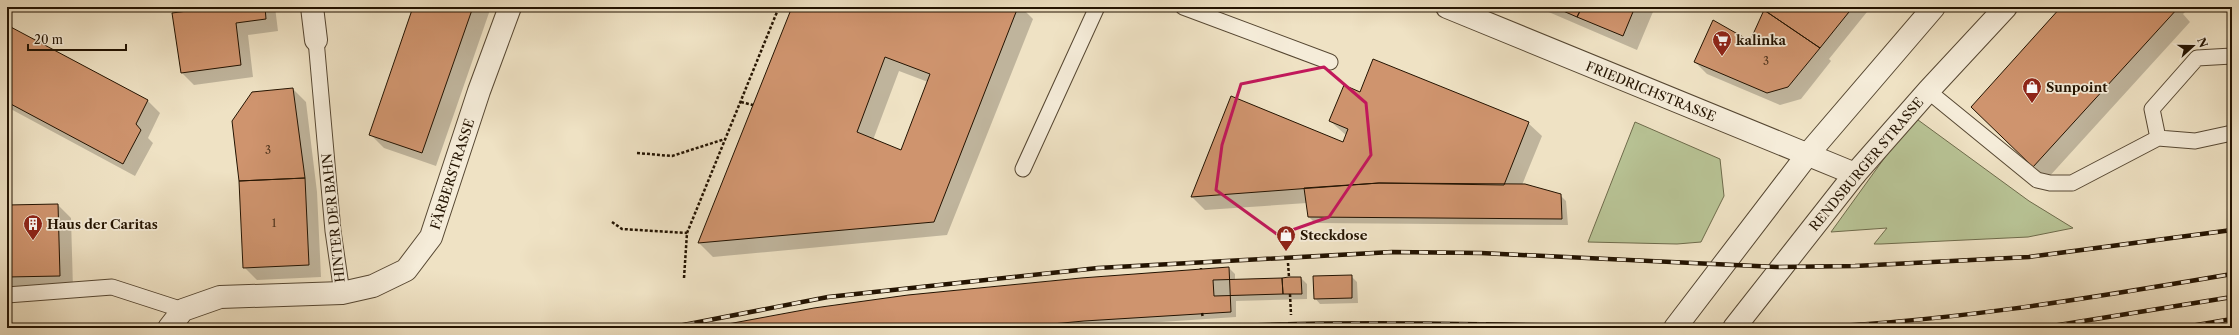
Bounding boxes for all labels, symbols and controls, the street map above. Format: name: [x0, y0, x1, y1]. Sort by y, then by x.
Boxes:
scale bar: [28, 26, 126, 52]
north arrow: [2173, 26, 2213, 66]
supermarket icon: kalinka: [1711, 29, 1733, 57]
text: 20 m: [34, 32, 63, 47]
place label: kalinka: [1736, 32, 1786, 48]
text: N: [2194, 35, 2211, 50]
house number: 3: [1763, 54, 1769, 68]
street label: FRIEDRICHSTRASSE: [1584, 58, 1718, 124]
shop icon: Sunpoint: [2021, 76, 2043, 104]
place label: Sunpoint: [2046, 79, 2108, 95]
street label: RENDSBURGER STRASSE: [1806, 94, 1926, 234]
street label: FÄRBERSTRASSE: [427, 117, 477, 231]
house number: 3: [265, 143, 271, 157]
street label: HINTER DER BAHN: [318, 152, 348, 283]
building icon: Haus der Caritas: [22, 213, 44, 241]
place label: Haus der Caritas: [47, 216, 158, 232]
house number: 1: [272, 216, 277, 230]
shop icon: Steckdose: [1275, 224, 1297, 252]
place label: Steckdose: [1300, 227, 1368, 243]

